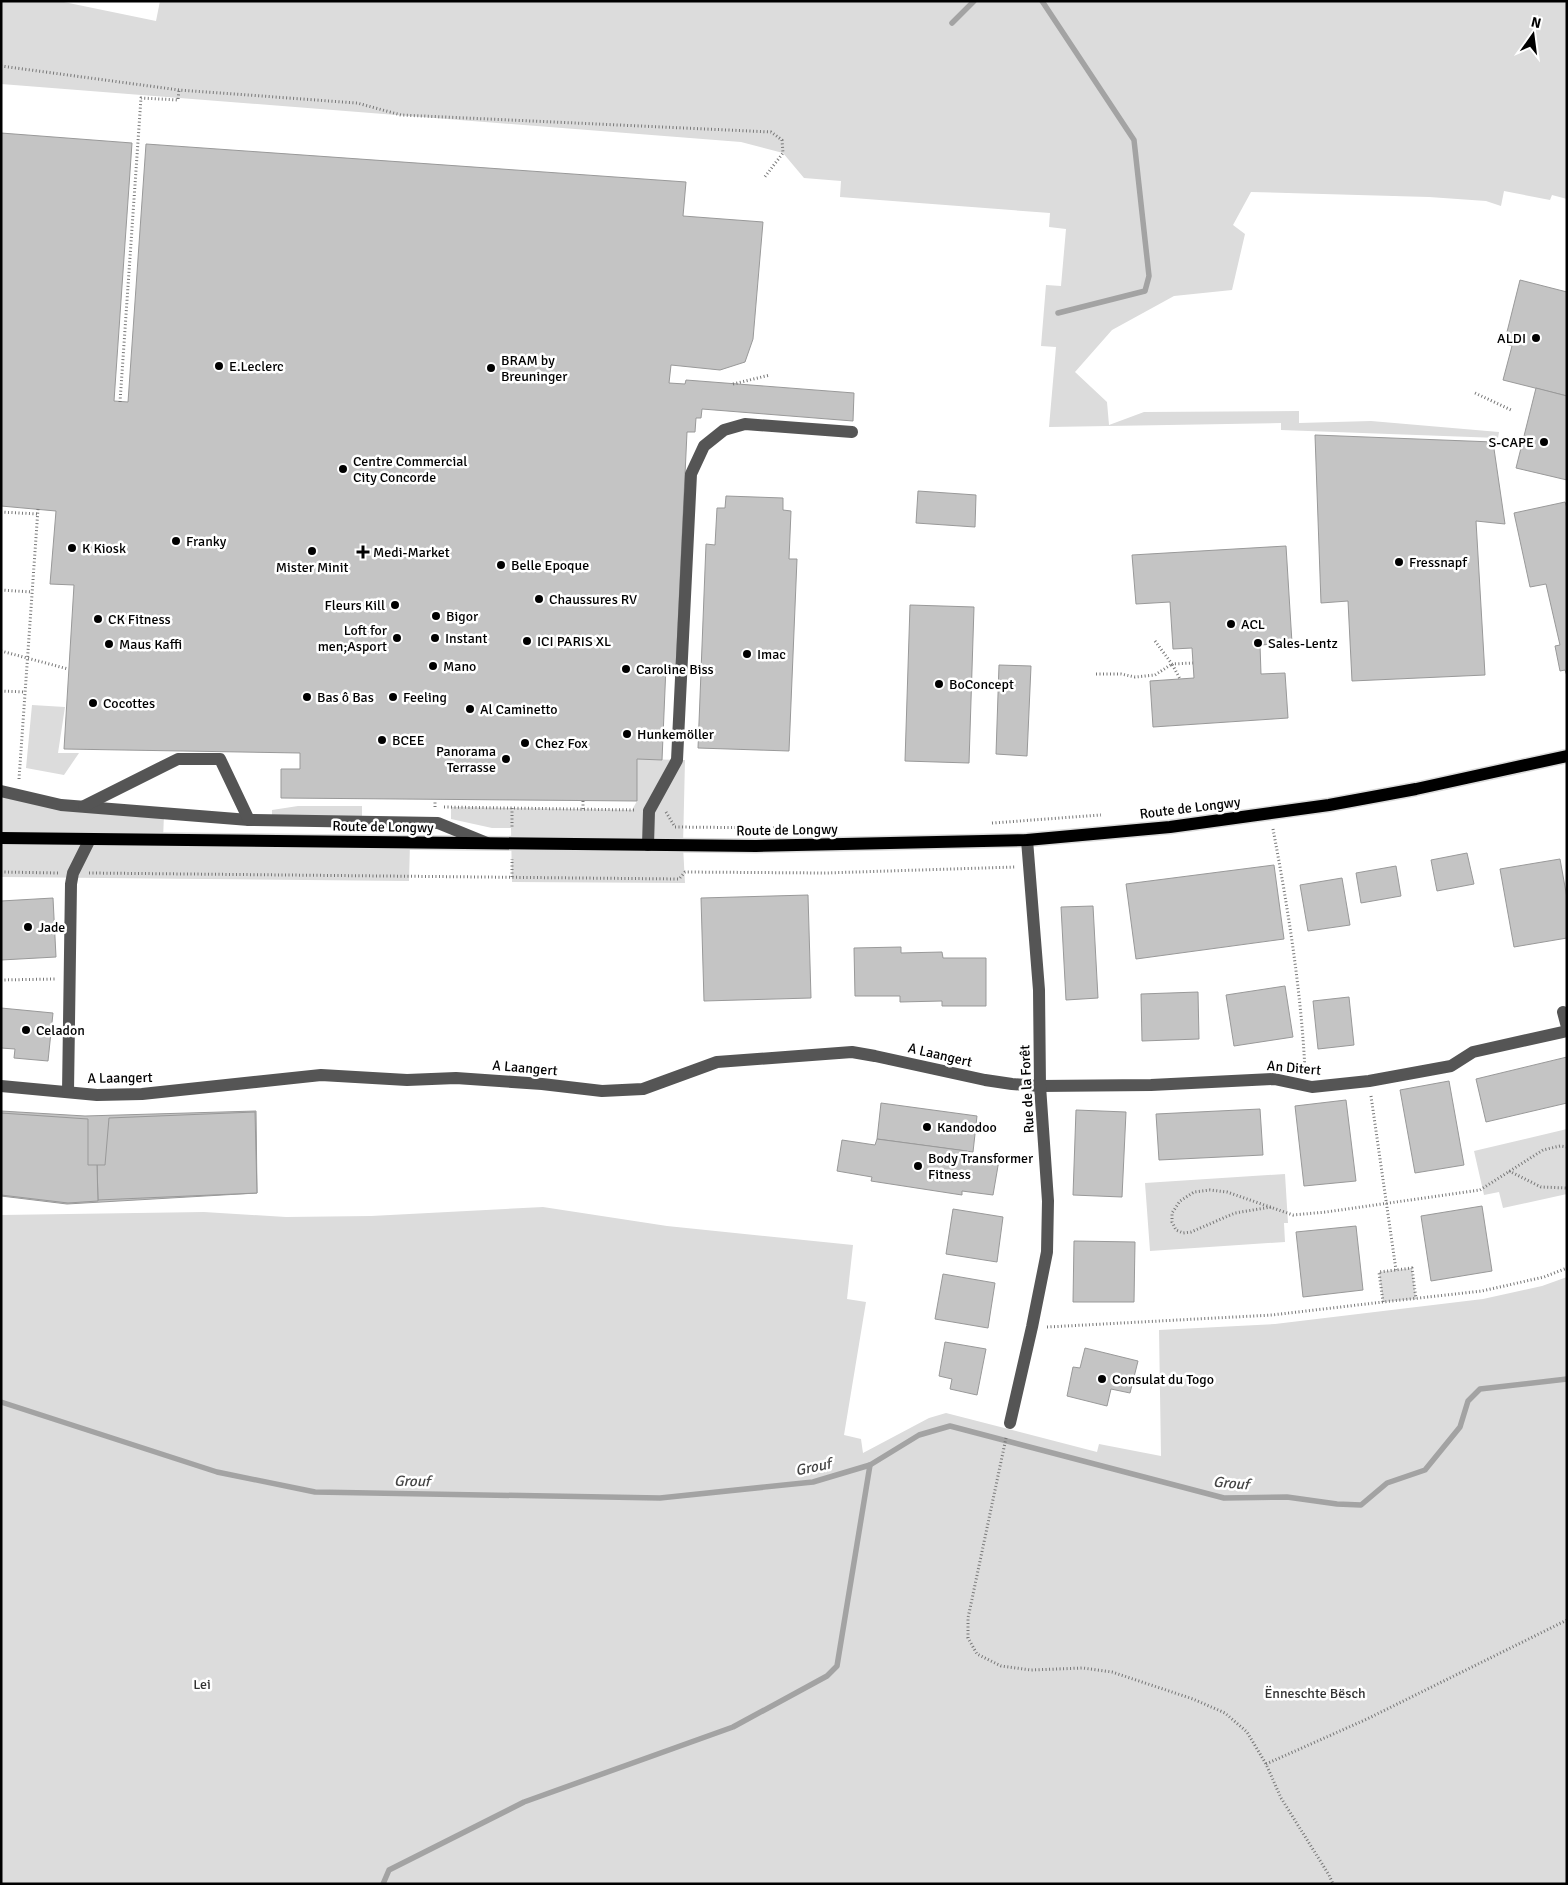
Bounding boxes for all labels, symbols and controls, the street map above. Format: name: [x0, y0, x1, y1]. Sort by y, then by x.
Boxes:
north arrow: [1508, 10, 1558, 60]
text: N: [1529, 13, 1543, 32]
place label: ALDI: [1497, 330, 1526, 347]
marker: ALDI: [1530, 332, 1542, 344]
place label: BRAM by Breuninger: [501, 352, 568, 385]
place label: E.Leclerc: [229, 358, 284, 375]
marker: E.Leclerc: [213, 360, 225, 372]
marker: BRAM by Breuninger: [485, 362, 497, 374]
place label: S-CAPE: [1488, 434, 1534, 451]
marker: S-CAPE: [1538, 436, 1550, 448]
place label: Centre Commercial City Concorde: [353, 453, 467, 486]
marker: Centre Commercial City Concorde: [337, 463, 349, 475]
place label: Franky: [186, 533, 227, 550]
marker: Franky: [170, 535, 182, 547]
place label: K Kiosk: [82, 540, 126, 557]
marker: K Kiosk: [66, 542, 78, 554]
place label: Medi-Market: [373, 544, 450, 561]
marker: Mister Minit: [306, 545, 318, 557]
marker: Medi-Market: [357, 546, 369, 558]
place label: Fressnapf: [1409, 554, 1468, 571]
marker: Fressnapf: [1393, 556, 1405, 568]
place label: Belle Epoque: [511, 557, 589, 574]
place label: Mister Minit: [276, 559, 348, 576]
marker: Belle Epoque: [495, 559, 507, 571]
place label: Chaussures RV: [549, 591, 637, 608]
marker: Chaussures RV: [533, 593, 545, 605]
place label: Fleurs Kill: [325, 597, 385, 614]
marker: Fleurs Kill: [389, 599, 401, 611]
place label: Bigor: [446, 608, 479, 625]
marker: Bigor: [430, 610, 442, 622]
place label: CK Fitness: [108, 611, 171, 628]
marker: CK Fitness: [92, 613, 104, 625]
place label: ACL: [1241, 616, 1265, 633]
marker: ACL: [1225, 618, 1237, 630]
place label: Loft for men;Asport: [318, 622, 388, 655]
place label: Instant: [445, 630, 488, 647]
marker: Loft for men;Asport: [391, 632, 403, 644]
marker: Instant: [429, 632, 441, 644]
place label: ICI PARIS XL: [537, 633, 611, 650]
marker: ICI PARIS XL: [521, 635, 533, 647]
place label: Sales-Lentz: [1268, 635, 1338, 652]
place label: Maus Kaffi: [119, 636, 182, 653]
marker: Sales-Lentz: [1252, 637, 1264, 649]
marker: Maus Kaffi: [103, 638, 115, 650]
place label: Imac: [757, 646, 786, 663]
marker: Imac: [741, 648, 753, 660]
place label: Mano: [443, 658, 476, 675]
marker: Mano: [427, 660, 439, 672]
place label: Caroline Biss: [636, 661, 714, 678]
marker: Caroline Biss: [620, 663, 632, 675]
place label: BoConcept: [949, 676, 1014, 693]
marker: BoConcept: [933, 678, 945, 690]
place label: Bas ô Bas: [317, 689, 374, 706]
place label: Feeling: [403, 689, 447, 706]
marker: Bas ô Bas: [301, 691, 313, 703]
marker: Feeling: [387, 691, 399, 703]
place label: Cocottes: [103, 695, 155, 712]
marker: Cocottes: [87, 697, 99, 709]
place label: Al Caminetto: [480, 701, 558, 718]
marker: Al Caminetto: [464, 703, 476, 715]
place label: Hunkemöller: [637, 726, 715, 743]
marker: Hunkemöller: [621, 728, 633, 740]
place label: BCEE: [392, 732, 425, 749]
marker: BCEE: [376, 734, 388, 746]
place label: Chez Fox: [535, 735, 588, 752]
marker: Chez Fox: [519, 737, 531, 749]
place label: Panorama Terrasse: [436, 743, 496, 776]
marker: Panorama Terrasse: [500, 753, 512, 765]
street label: Route de Longwy: [1139, 793, 1242, 823]
street label: Route de Longwy: [332, 818, 434, 836]
street label: Route de Longwy: [736, 821, 838, 839]
place label: Jade: [38, 919, 65, 936]
marker: Jade: [22, 921, 34, 933]
place label: Celadon: [36, 1022, 85, 1039]
marker: Celadon: [20, 1024, 32, 1036]
street label: A Laangert: [906, 1039, 974, 1071]
street label: Rue de la Forêt: [1016, 1044, 1038, 1134]
street label: A Laangert: [492, 1057, 558, 1079]
street label: An Ditert: [1266, 1057, 1322, 1079]
street label: A Laangert: [87, 1069, 153, 1087]
place label: Kandodoo: [937, 1119, 997, 1136]
marker: Kandodoo: [921, 1121, 933, 1133]
place label: Body Transformer Fitness: [928, 1150, 1034, 1183]
marker: Body Transformer Fitness: [912, 1160, 924, 1172]
place label: Consulat du Togo: [1112, 1371, 1214, 1388]
marker: Consulat du Togo: [1096, 1373, 1108, 1385]
water label: Grouf: [794, 1454, 836, 1480]
water label: Grouf: [394, 1472, 434, 1490]
water label: Grouf: [1212, 1472, 1254, 1494]
park label: Lei: [193, 1676, 211, 1693]
park label: Ënneschte Bësch: [1264, 1685, 1366, 1702]

